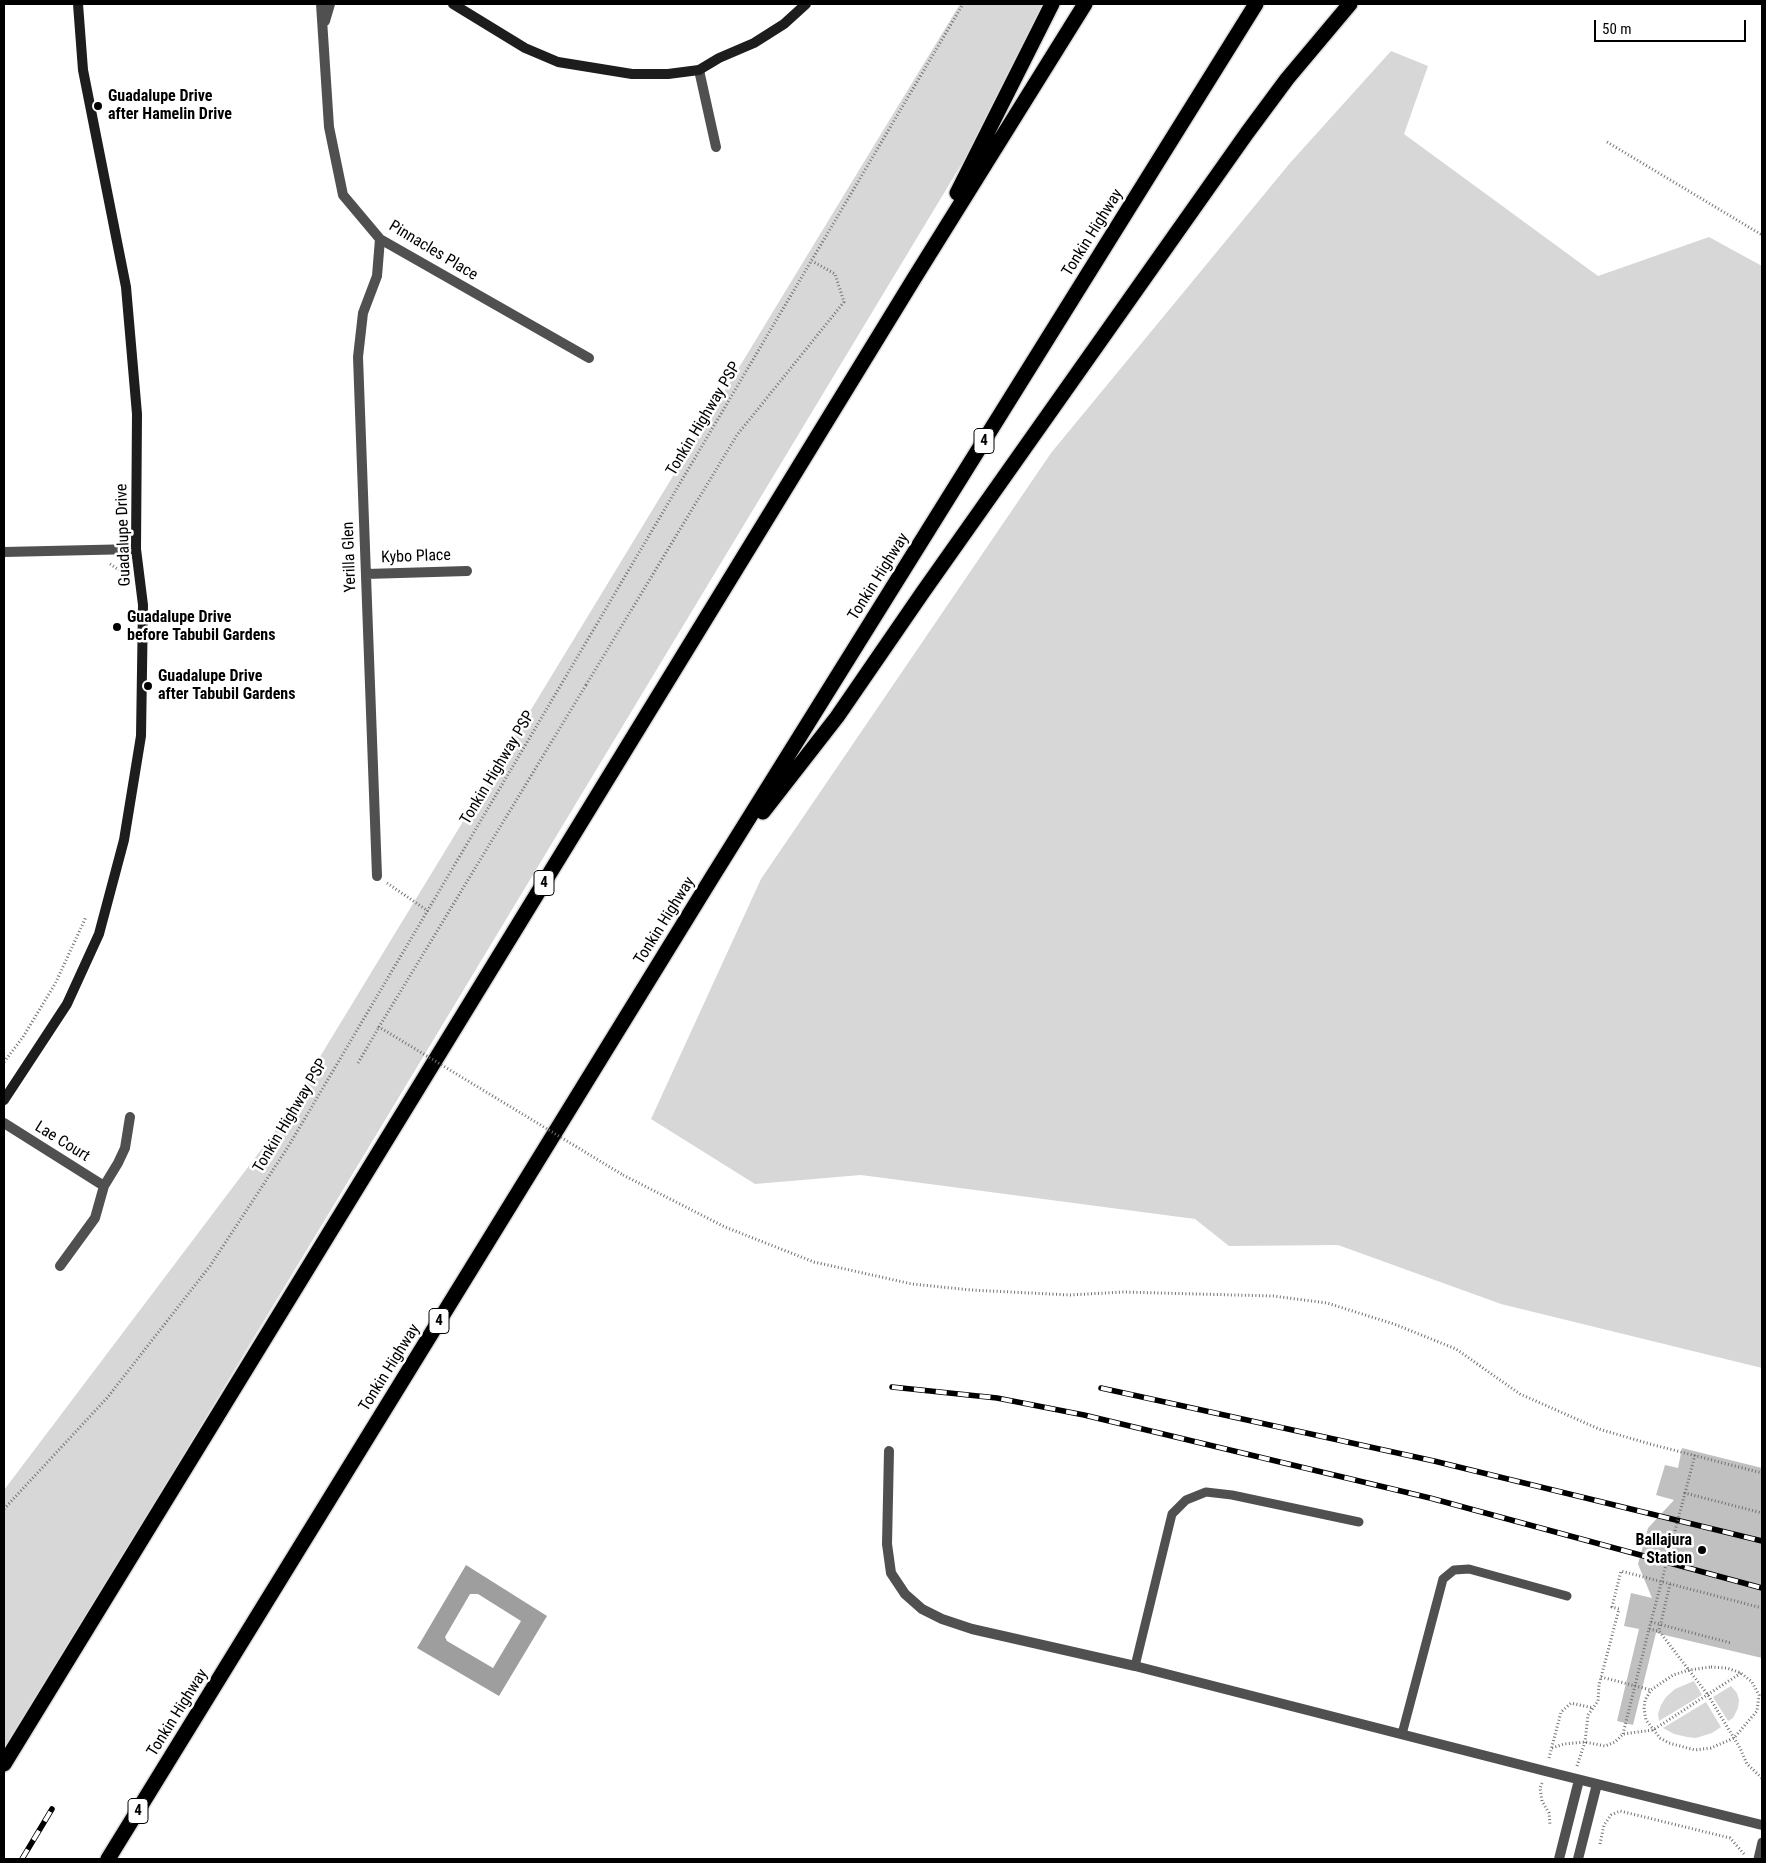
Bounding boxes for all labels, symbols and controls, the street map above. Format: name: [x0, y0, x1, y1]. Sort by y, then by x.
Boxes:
scale bar: [1596, 10, 1748, 42]
text: 50 m: [1602, 20, 1632, 38]
place label: Guadalupe Drive after Hamelin Drive: [108, 87, 232, 125]
marker: Guadalupe Drive after Hamelin Drive: [92, 100, 104, 112]
street label: Tonkin Highway: [1059, 186, 1127, 280]
street label: Pinnacles Place: [385, 217, 481, 285]
street label: Tonkin Highway PSP: [663, 359, 745, 479]
road number: 4: [974, 428, 994, 454]
street label: Guadalupe Drive: [113, 483, 135, 587]
street label: Yerilla Glen: [339, 521, 361, 593]
street label: Tonkin Highway: [845, 530, 913, 624]
street label: Kybo Place: [381, 546, 451, 568]
place label: Guadalupe Drive before Tabubil Gardens: [127, 608, 275, 646]
marker: Guadalupe Drive before Tabubil Gardens: [111, 621, 123, 633]
place label: Guadalupe Drive after Tabubil Gardens: [158, 667, 295, 705]
marker: Guadalupe Drive after Tabubil Gardens: [142, 680, 154, 692]
street label: Tonkin Highway PSP: [457, 708, 539, 828]
road number: 4: [534, 870, 554, 896]
street label: Tonkin Highway: [631, 874, 699, 968]
street label: Tonkin Highway PSP: [250, 1056, 332, 1176]
street label: Lae Court: [31, 1118, 93, 1166]
road number: 4: [429, 1308, 449, 1334]
street label: Tonkin Highway: [356, 1321, 424, 1415]
place label: Ballajura Station: [1635, 1531, 1692, 1569]
marker: Ballajura Station: [1696, 1544, 1708, 1556]
street label: Tonkin Highway: [144, 1666, 212, 1760]
road number: 4: [128, 1798, 148, 1824]

